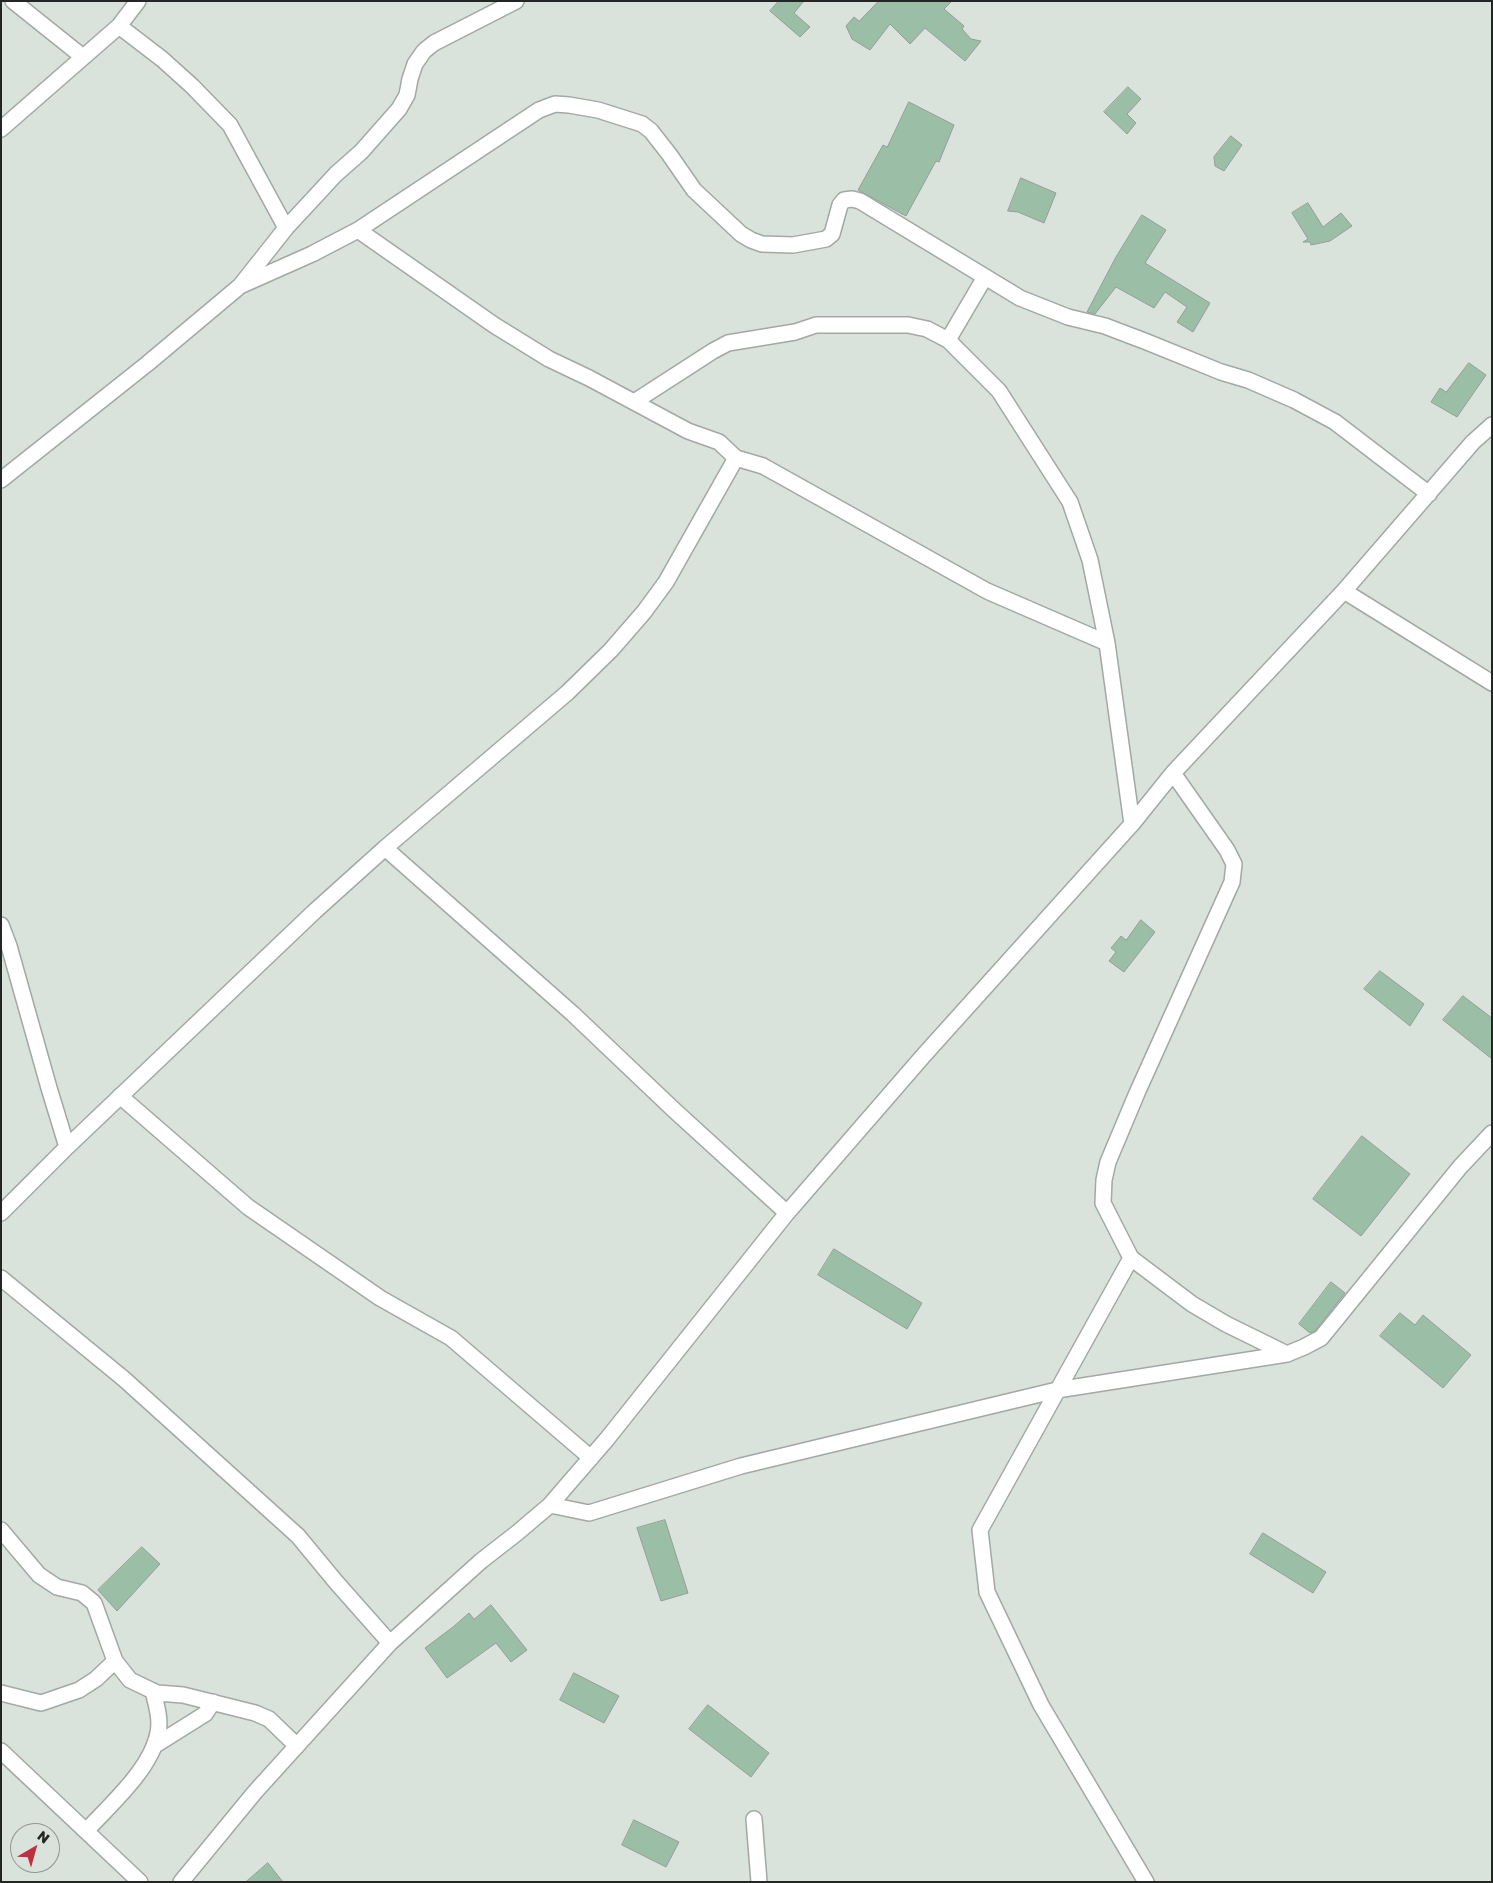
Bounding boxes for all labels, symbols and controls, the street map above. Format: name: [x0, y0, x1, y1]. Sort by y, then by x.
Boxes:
north arrow: [10, 1823, 60, 1873]
text: N: [34, 1827, 53, 1847]

